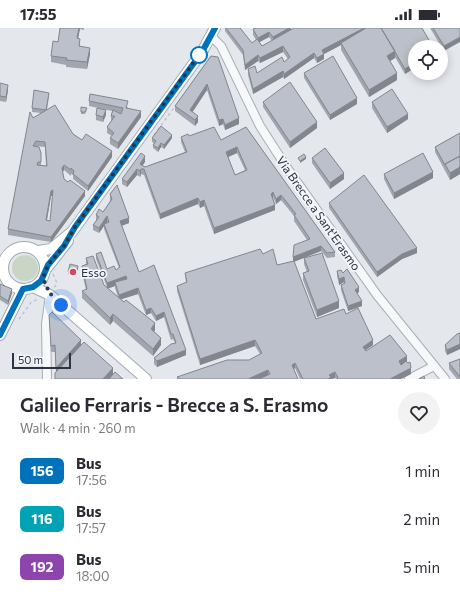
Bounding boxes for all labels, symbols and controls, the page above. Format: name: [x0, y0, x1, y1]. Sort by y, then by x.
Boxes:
text: 17:55: [20, 5, 57, 23]
map controls: [408, 40, 448, 80]
button: locate: [408, 40, 448, 80]
unlabelled marker: [190, 46, 208, 64]
street label: Via Brecce a Sant'Erasmo: [274, 153, 364, 273]
place label: Esso: [81, 265, 106, 279]
marker: Esso: [68, 267, 78, 277]
your location: [51, 295, 71, 315]
scale bar: [12, 351, 71, 370]
text: 50 m: [18, 353, 43, 366]
button: heart: [398, 392, 440, 434]
text: Galileo Ferraris - Brecce a S. Erasmo: [20, 393, 328, 416]
text: Walk · 4 min · 260 m: [20, 420, 136, 436]
text: Bus: [76, 454, 101, 472]
text: 156: [30, 462, 54, 479]
text: 1 min: [405, 462, 440, 480]
text: 17:56: [76, 472, 107, 488]
text: Bus: [76, 502, 101, 520]
text: 116: [31, 510, 53, 527]
text: 2 min: [403, 510, 440, 528]
text: 17:57: [76, 520, 106, 536]
text: Bus: [76, 550, 101, 568]
text: 192: [31, 558, 53, 575]
text: 5 min: [403, 558, 440, 576]
text: 18:00: [76, 568, 109, 584]

